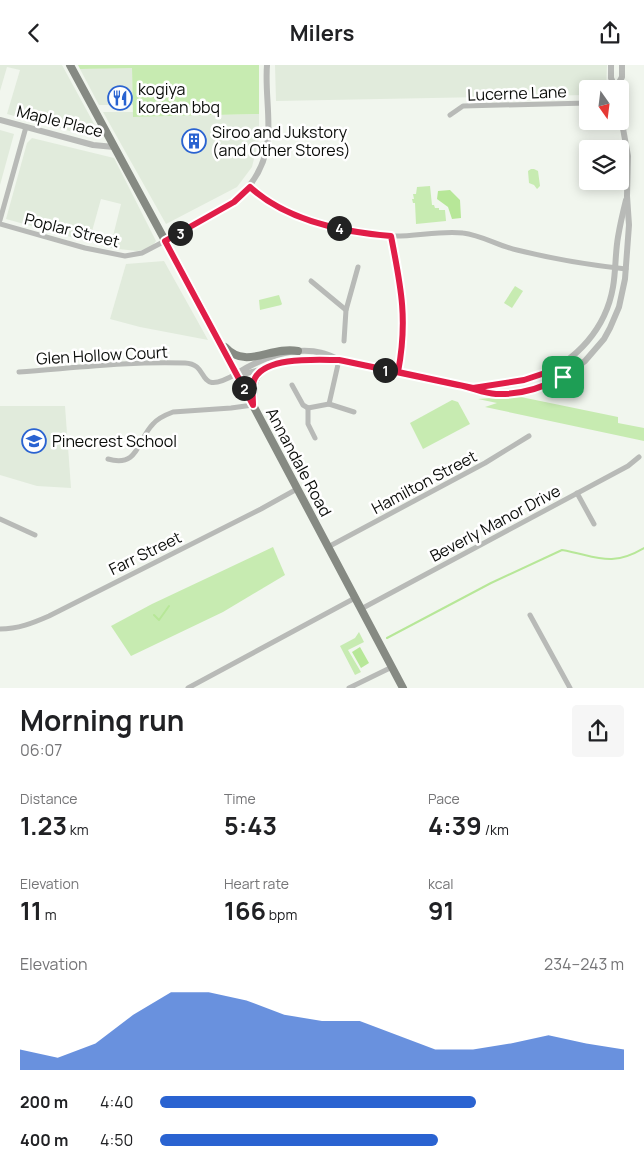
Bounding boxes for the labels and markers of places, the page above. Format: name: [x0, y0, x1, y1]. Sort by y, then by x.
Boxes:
place label: kogiya korean bbq: [138, 78, 220, 118]
restaurant icon: kogiya korean bbq: [107, 85, 133, 111]
place label: Siroo and Jukstory (and Other Stores): [212, 121, 351, 161]
building icon: Siroo and Jukstory (and Other Stores): [181, 128, 207, 154]
pin: 4: [326, 215, 352, 241]
pin: 3: [168, 221, 192, 245]
pin: [542, 356, 584, 398]
pin: 1: [372, 357, 398, 383]
pin: 2: [232, 375, 256, 401]
school or university icon: Pinecrest School: [21, 428, 47, 454]
place label: Pinecrest School: [52, 430, 177, 452]

